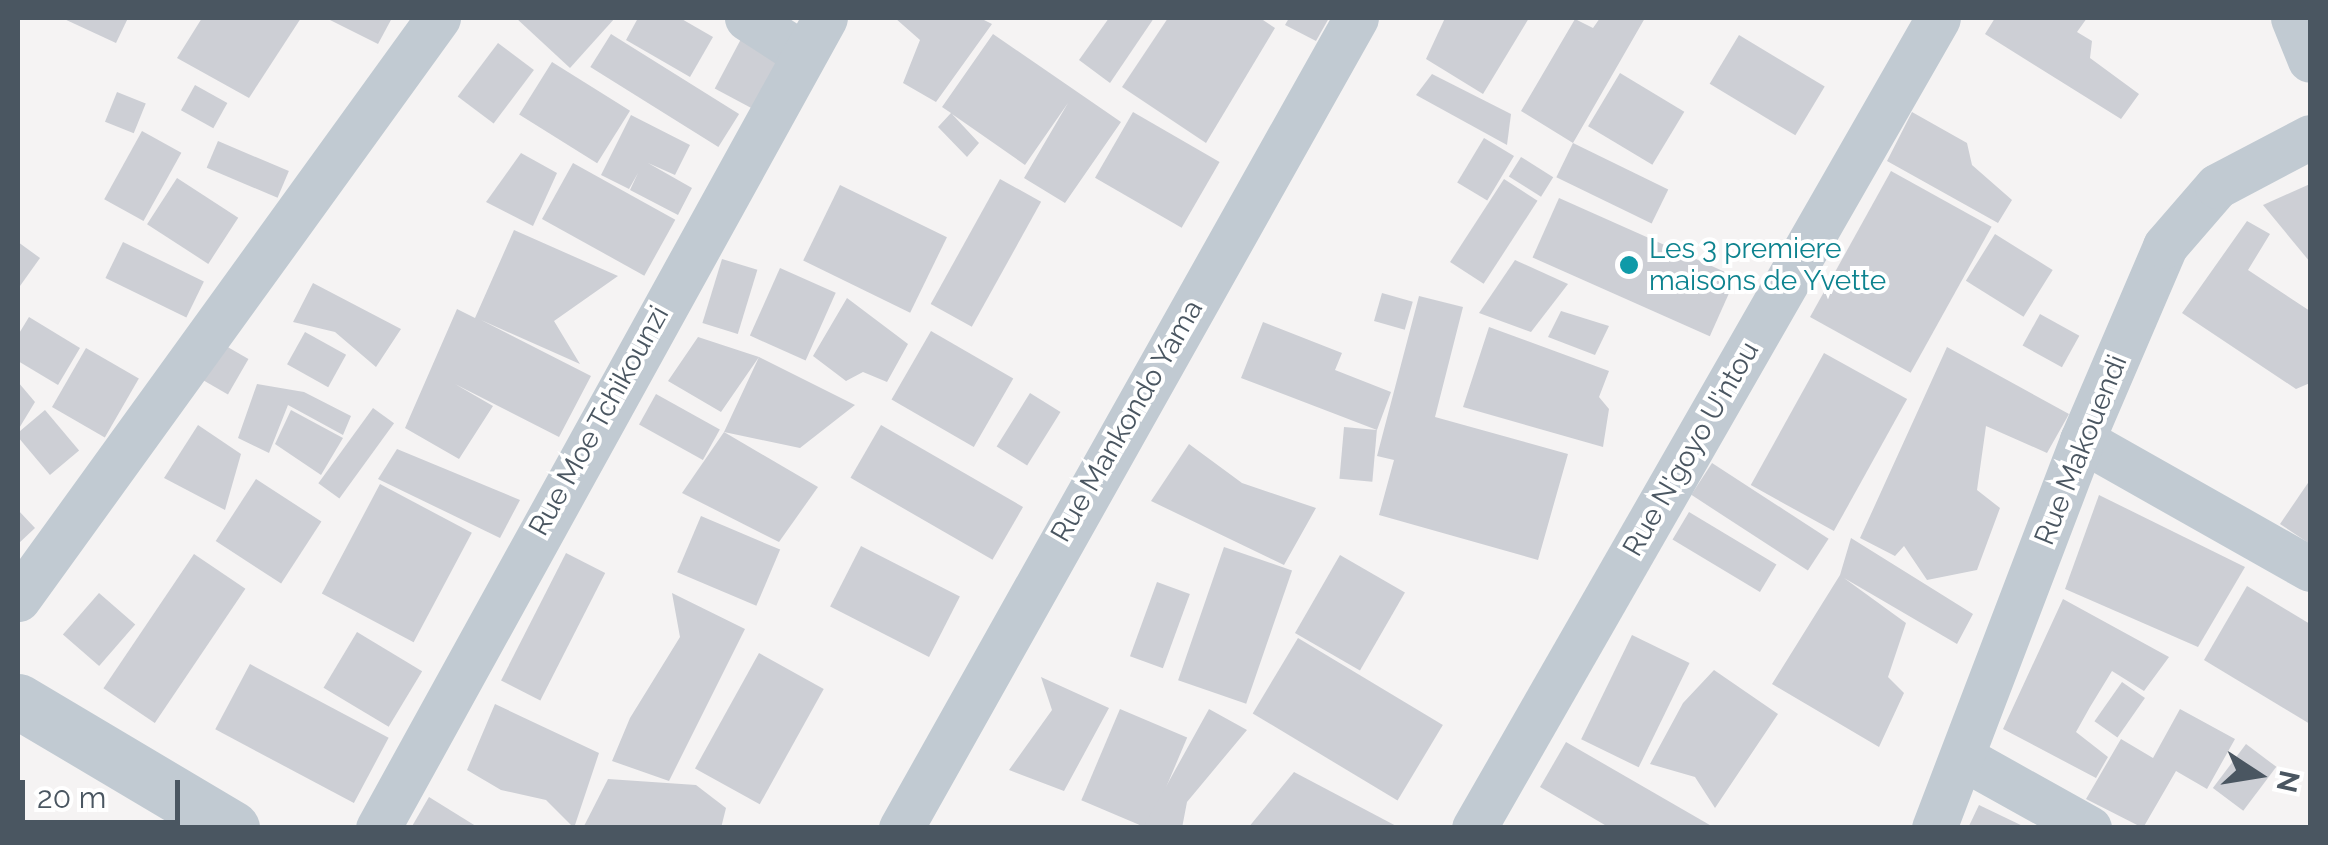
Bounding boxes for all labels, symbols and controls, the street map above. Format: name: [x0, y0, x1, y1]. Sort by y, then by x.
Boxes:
place label: Les 3 premiere maisons de Yvette: [1649, 232, 1887, 298]
marker: Les 3 premiere maisons de Yvette: [1618, 254, 1640, 276]
street label: Rue Mankondo Yama: [1044, 294, 1210, 548]
street label: Rue Moe Tchikounzi: [522, 300, 676, 542]
street label: Rue N'goyo U'ntou: [1616, 336, 1766, 562]
street label: Rue Makouendi: [2028, 350, 2134, 550]
north arrow: [2208, 725, 2308, 825]
scale bar: [25, 760, 185, 822]
text: N: [2269, 767, 2306, 795]
text: 20 m: [37, 780, 106, 815]

